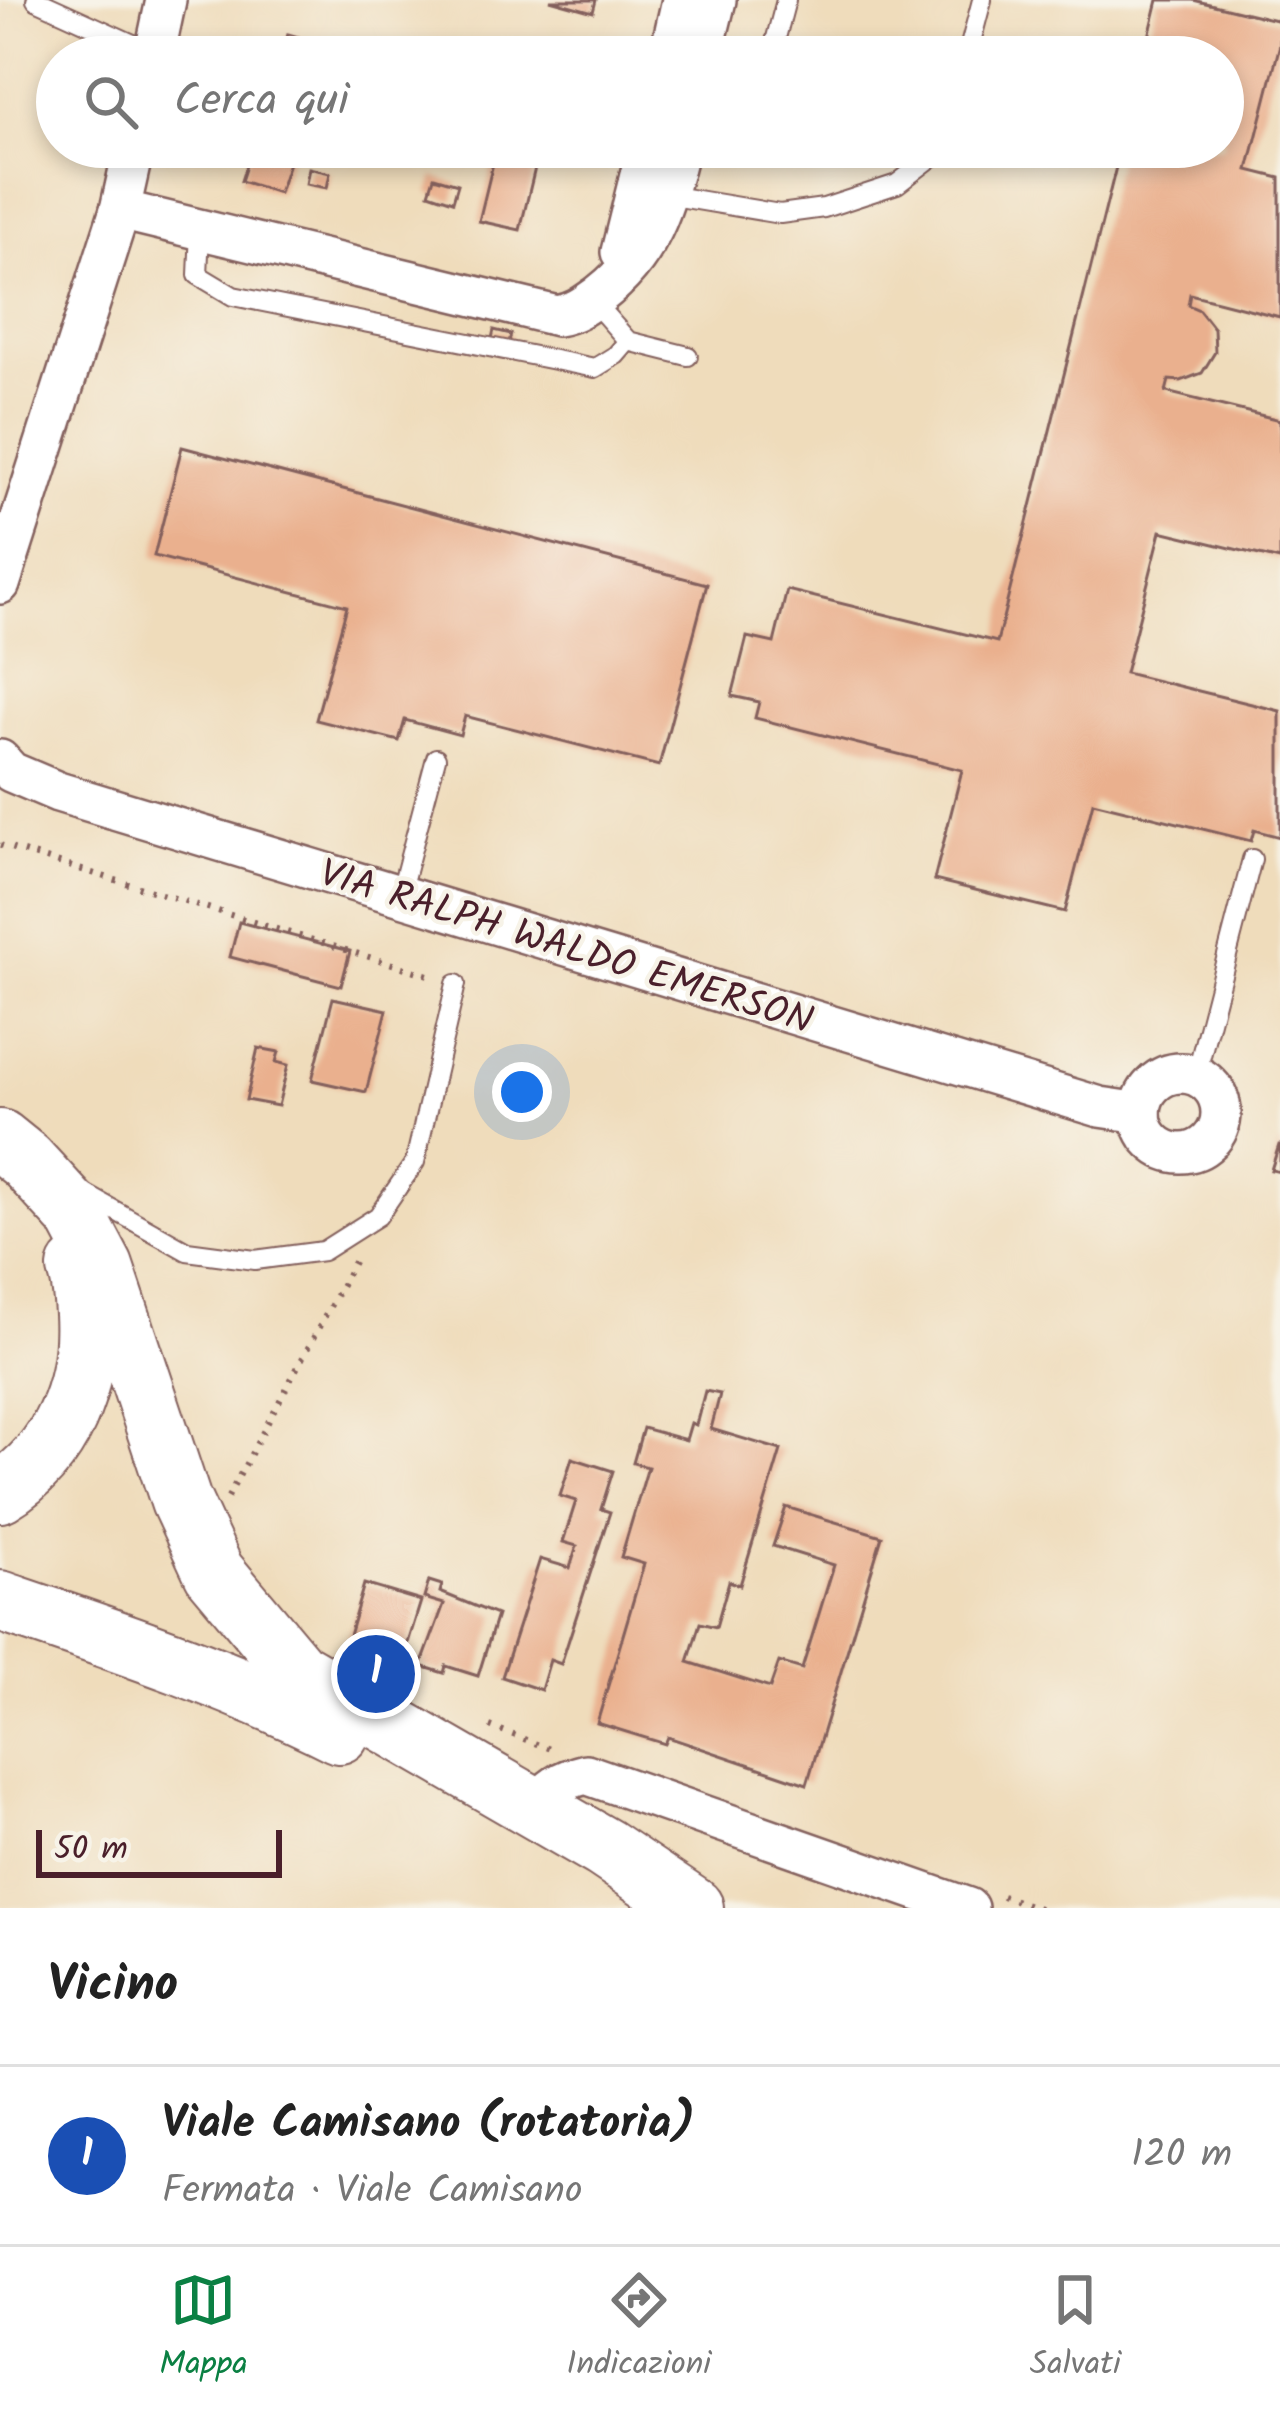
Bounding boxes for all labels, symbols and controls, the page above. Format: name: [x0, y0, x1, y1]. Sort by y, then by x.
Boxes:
search box: [36, 36, 1244, 168]
text: Cerca qui: [174, 66, 349, 138]
icon: search: [78, 69, 144, 135]
street label: VIA RALPH WALDO EMERSON: [311, 844, 820, 1054]
your location: [492, 1062, 552, 1122]
pin: 1: [337, 1629, 415, 1719]
scale bar: [36, 1824, 282, 1877]
text: 50 m: [54, 1824, 128, 1877]
text: Vicino: [48, 1946, 178, 2027]
text: Viale Camisano (rotatoria): [162, 2089, 695, 2161]
text: 1: [81, 2125, 93, 2187]
text: 120 m: [1131, 2125, 1232, 2187]
text: Fermata · Viale Camisano: [162, 2161, 583, 2223]
tab: Mappa: [159, 2267, 248, 2392]
tab: Indicazioni: [566, 2267, 711, 2392]
tab: Salvati: [1030, 2267, 1121, 2392]

